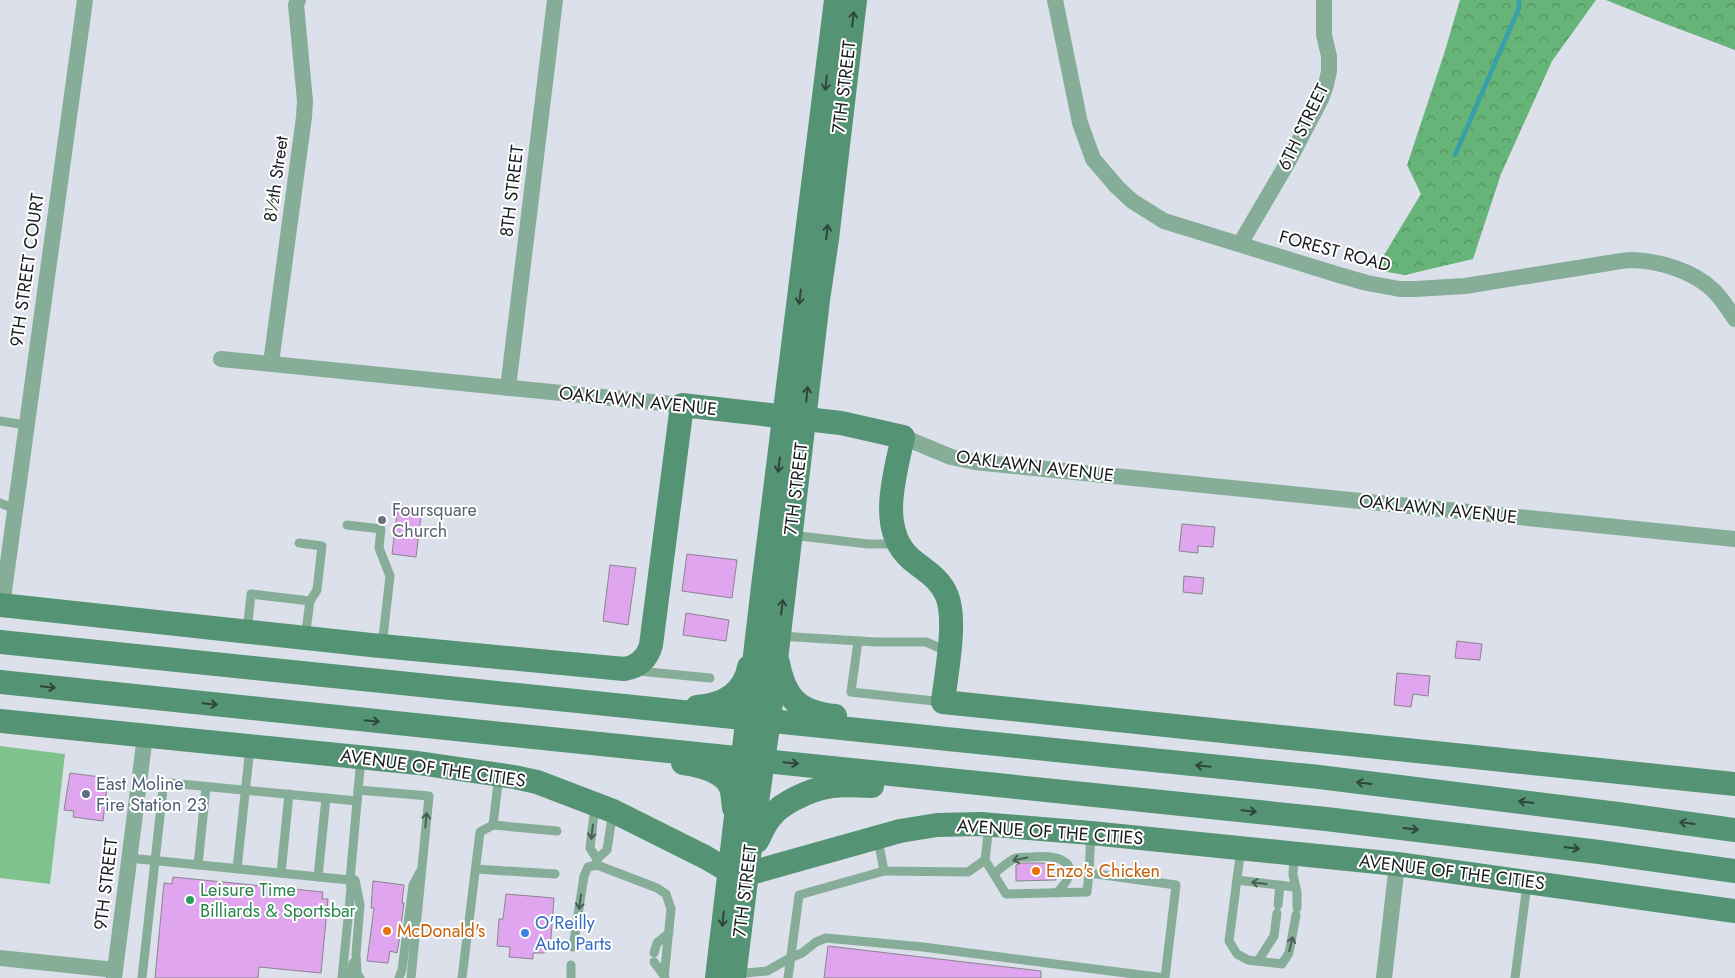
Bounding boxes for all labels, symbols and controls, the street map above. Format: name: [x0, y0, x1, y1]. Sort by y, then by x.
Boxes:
one-way arrow: [848, 11, 858, 27]
street label: 7TH STREET: [825, 38, 863, 135]
one-way arrow: [821, 75, 831, 91]
street label: 6TH STREET: [1271, 79, 1335, 175]
street label: 8½th Street: [257, 134, 295, 224]
street label: 8TH STREET: [493, 143, 531, 238]
street label: 9TH STREET COURT: [3, 191, 51, 348]
street label: FOREST ROAD: [1276, 224, 1394, 278]
one-way arrow: [822, 225, 832, 241]
one-way arrow: [795, 288, 805, 304]
street label: OAKLAWN AVENUE: [558, 380, 718, 422]
one-way arrow: [802, 386, 812, 402]
street label: 7TH STREET: [777, 440, 815, 537]
street label: OAKLAWN AVENUE: [955, 443, 1115, 489]
one-way arrow: [774, 457, 784, 473]
street label: OAKLAWN AVENUE: [1358, 488, 1518, 530]
place label: Foursquare Church: [392, 497, 477, 544]
marker: Foursquare Church: [376, 514, 388, 526]
one-way arrow: [777, 600, 787, 616]
one-way arrow: [40, 682, 56, 692]
one-way arrow: [202, 699, 218, 709]
one-way arrow: [363, 716, 379, 726]
street label: AVENUE OF THE CITIES: [339, 742, 527, 794]
one-way arrow: [783, 758, 799, 768]
one-way arrow: [1195, 761, 1211, 770]
place label: East Moline Fire Station 23: [96, 771, 207, 818]
one-way arrow: [1357, 778, 1373, 788]
marker: East Moline Fire Station 23: [80, 788, 92, 800]
one-way arrow: [1518, 797, 1534, 807]
one-way arrow: [1241, 806, 1257, 816]
one-way arrow: [422, 813, 431, 829]
street label: AVENUE OF THE CITIES: [956, 813, 1144, 851]
one-way arrow: [1679, 818, 1695, 828]
one-way arrow: [587, 824, 597, 840]
one-way arrow: [1402, 824, 1418, 834]
street label: 9TH STREET: [87, 836, 125, 932]
street label: 7TH STREET: [726, 842, 764, 939]
one-way arrow: [1564, 844, 1580, 854]
street label: AVENUE OF THE CITIES: [1358, 848, 1546, 896]
one-way arrow: [1013, 855, 1029, 864]
place label: Enzo's Chicken: [1046, 858, 1160, 884]
marker: Enzo's Chicken: [1030, 865, 1042, 877]
place label: Leisure Time Billiards & Sportsbar: [200, 877, 357, 924]
one-way arrow: [1251, 878, 1267, 888]
marker: Leisure Time Billiards & Sportsbar: [184, 894, 196, 906]
one-way arrow: [575, 894, 585, 910]
place label: O'Reilly Auto Parts: [535, 910, 611, 957]
one-way arrow: [718, 911, 728, 927]
place label: McDonald's: [397, 918, 485, 944]
marker: McDonald's: [381, 925, 393, 937]
marker: O'Reilly Auto Parts: [519, 927, 531, 939]
one-way arrow: [1287, 937, 1296, 953]

